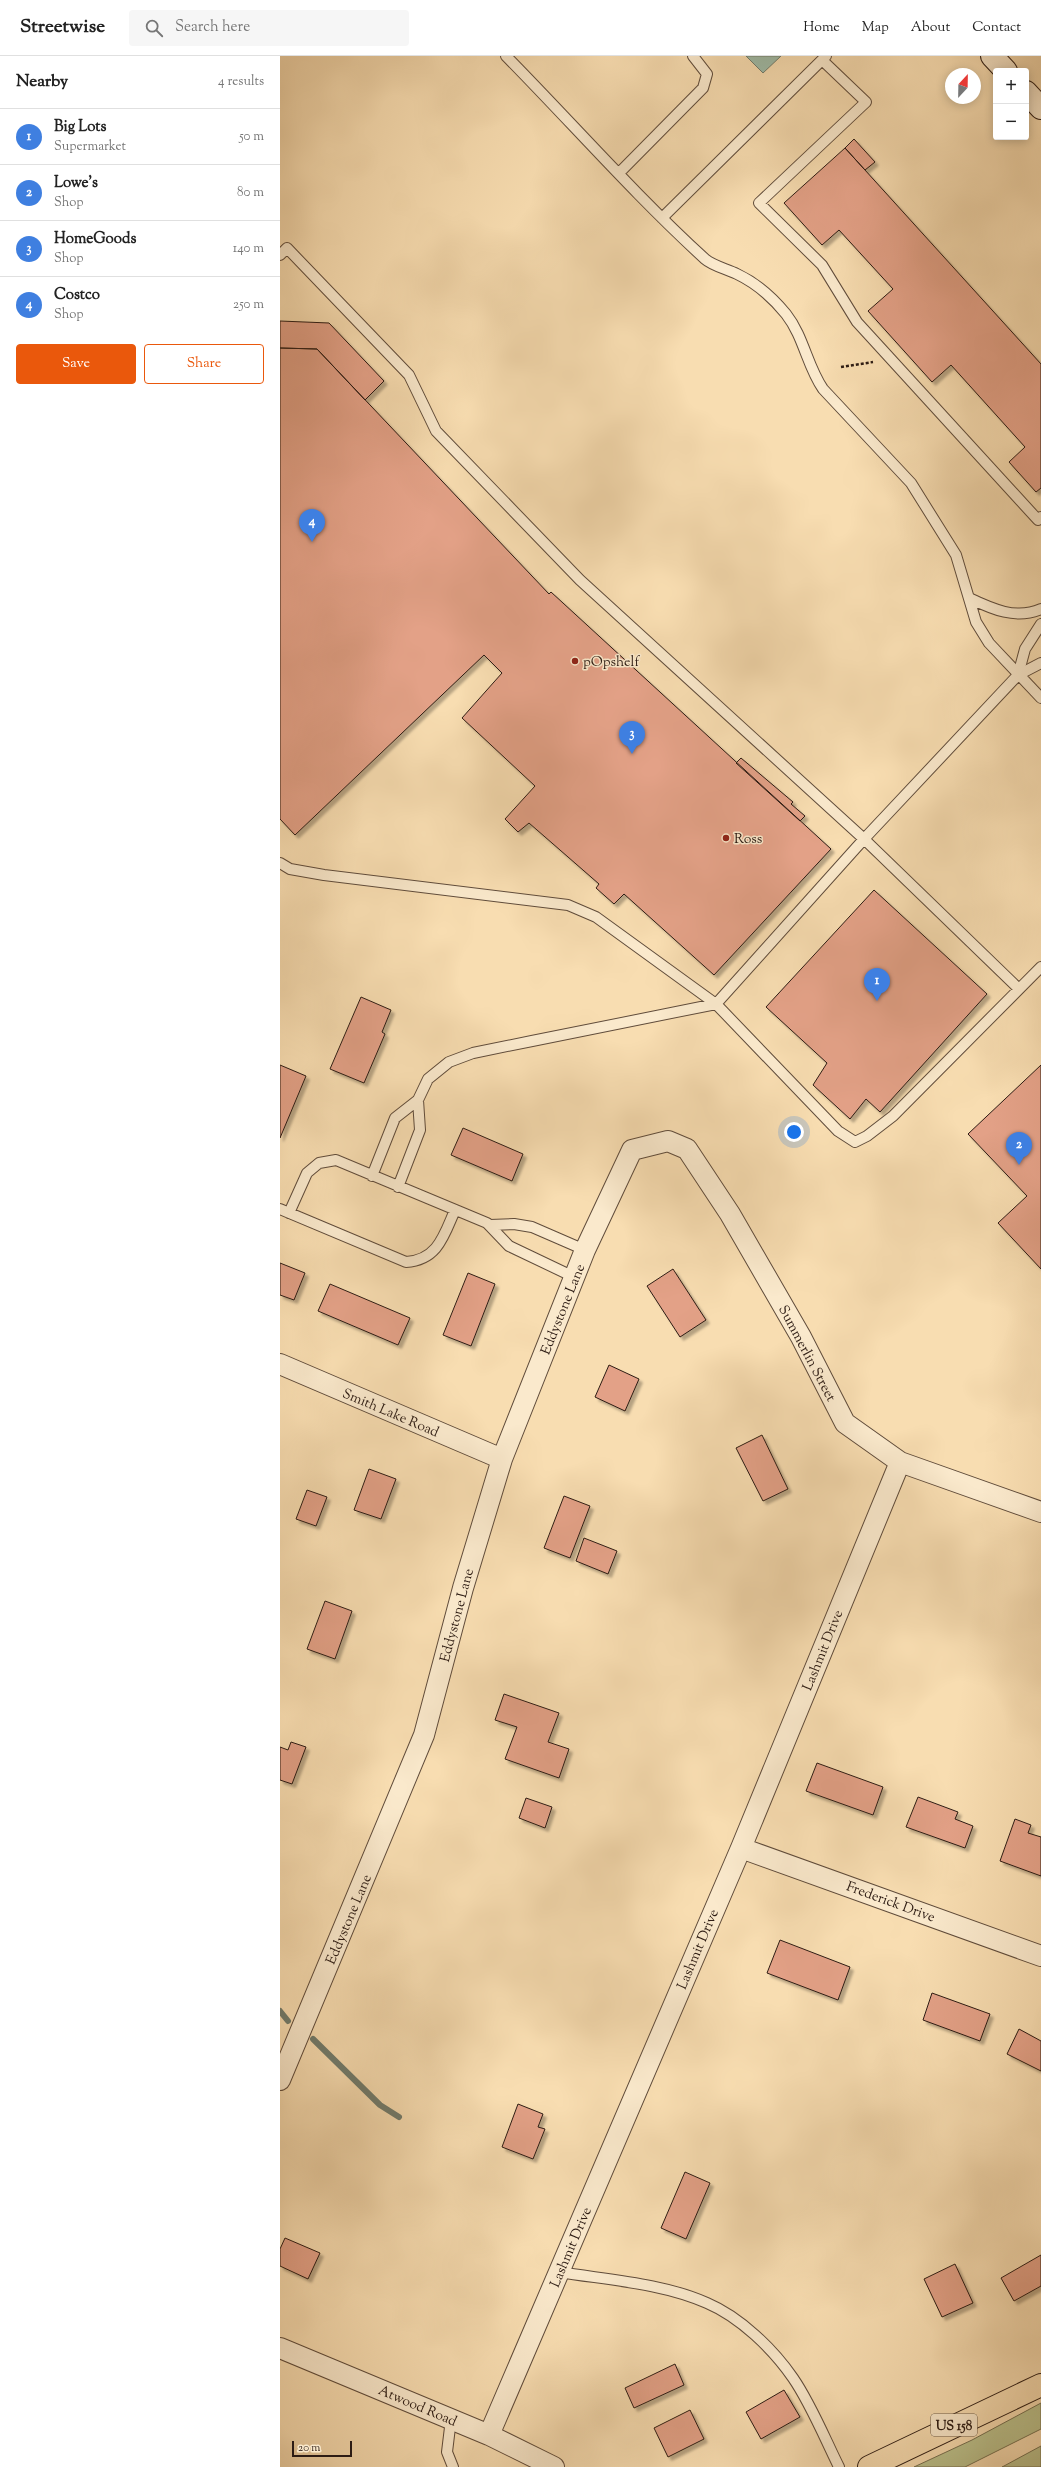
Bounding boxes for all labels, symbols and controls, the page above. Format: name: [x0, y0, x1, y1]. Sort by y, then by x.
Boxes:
search box: [129, 10, 409, 46]
text: Streetwise: [20, 14, 105, 41]
icon: search: [143, 17, 165, 39]
text: Search here: [175, 17, 250, 38]
text: Home: [803, 18, 840, 38]
text: Map: [862, 18, 889, 38]
text: About: [911, 18, 950, 38]
text: Contact: [972, 18, 1021, 38]
north arrow: [945, 68, 981, 104]
map controls: [993, 68, 1029, 140]
button: +: [993, 68, 1029, 104]
text: Nearby: [16, 70, 68, 94]
text: 4 results: [218, 73, 264, 91]
button: −: [993, 104, 1029, 140]
text: Big Lots: [54, 117, 106, 138]
text: 1: [27, 128, 31, 146]
text: 50 m: [239, 128, 264, 146]
text: Supermarket: [54, 138, 126, 156]
text: Lowe's: [54, 173, 98, 194]
text: 2: [26, 184, 32, 202]
text: 80 m: [237, 184, 264, 202]
text: Shop: [54, 194, 83, 212]
text: HomeGoods: [54, 229, 136, 250]
text: 3: [26, 240, 32, 258]
text: 140 m: [233, 240, 264, 258]
text: Shop: [54, 250, 83, 268]
text: Costco: [54, 285, 100, 306]
text: 4: [26, 296, 32, 314]
text: 250 m: [233, 296, 264, 314]
text: Shop: [54, 306, 83, 324]
button: Save: [16, 344, 136, 384]
button: Share: [144, 344, 264, 384]
pin: 4: [299, 509, 325, 542]
place label: pOpshelf: [583, 653, 640, 673]
marker: pOpshelf: [570, 656, 580, 666]
pin: 3: [619, 721, 645, 754]
place label: Ross: [734, 830, 762, 850]
marker: Ross: [721, 833, 731, 843]
pin: 1: [864, 968, 890, 1001]
your location: [784, 1122, 804, 1142]
pin: 2: [1006, 1132, 1032, 1165]
street label: Eddystone Lane: [537, 1261, 591, 1358]
street label: Summerlin Street: [772, 1302, 840, 1406]
street label: Smith Lake Road: [339, 1385, 442, 1443]
street label: Eddystone Lane: [436, 1567, 480, 1665]
street label: Lashmit Drive: [799, 1607, 849, 1694]
street label: Eddystone Lane: [322, 1872, 378, 1968]
street label: Frederick Drive: [843, 1878, 938, 1928]
street label: Lashmit Drive: [673, 1906, 725, 1993]
street label: Lashmit Drive: [546, 2204, 598, 2291]
street label: Atwood Road: [375, 2381, 460, 2432]
road number: US 158: [931, 2414, 977, 2436]
scale bar: [292, 2439, 352, 2458]
text: 20 m: [298, 2440, 320, 2456]

